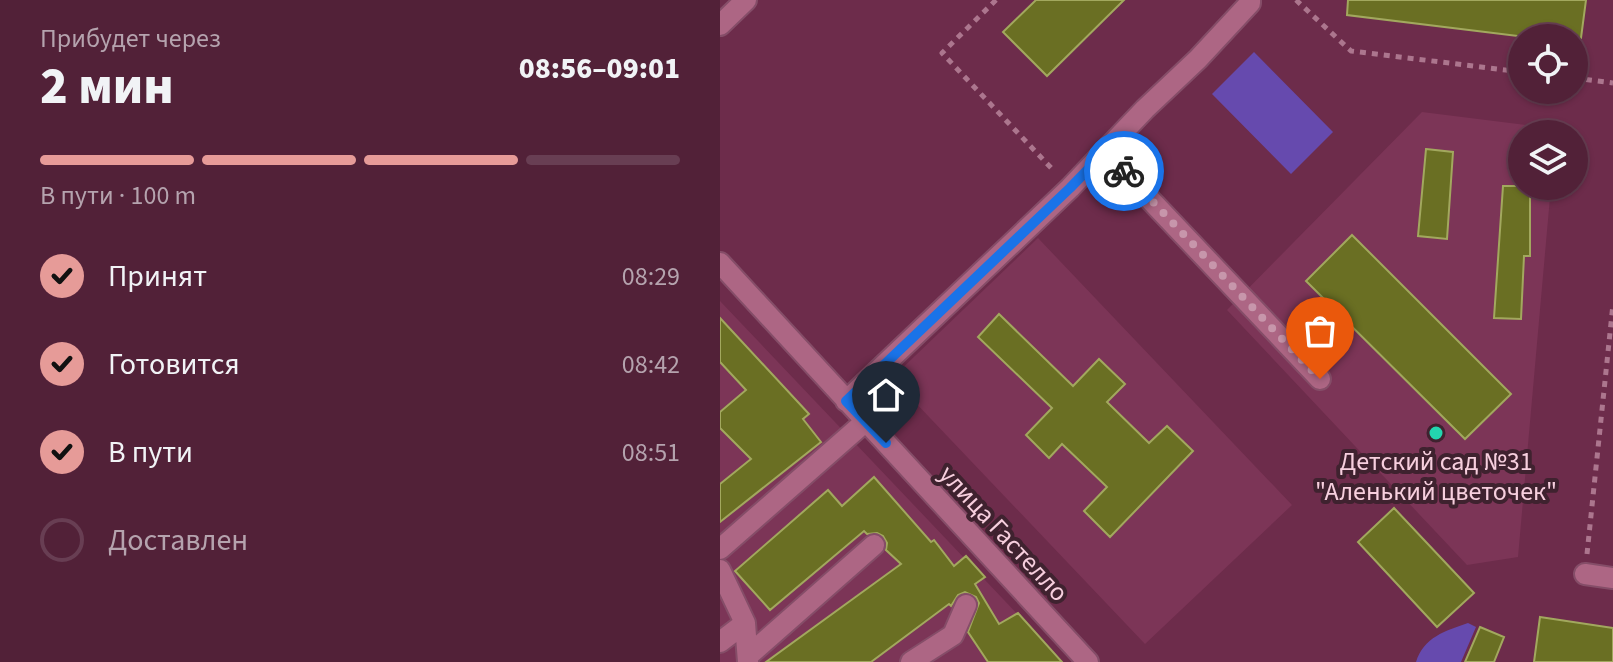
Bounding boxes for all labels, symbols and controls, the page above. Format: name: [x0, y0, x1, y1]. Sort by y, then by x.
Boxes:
text: Прибудет через: [40, 20, 221, 57]
map controls: [1508, 24, 1588, 200]
button: locate: [1508, 24, 1588, 104]
text: 08:56–09:01: [519, 47, 680, 90]
text: 2 мин: [40, 50, 174, 124]
button: layers: [1508, 120, 1588, 200]
courier: [1084, 131, 1164, 211]
icon: bike: [1102, 149, 1146, 193]
text: В пути · 100 m: [40, 177, 196, 214]
icon: check: [40, 254, 84, 298]
text: Принят: [108, 255, 207, 298]
text: 08:29: [622, 258, 680, 295]
pin: [1286, 297, 1354, 379]
icon: bag: [1298, 309, 1342, 353]
icon: check: [40, 342, 84, 386]
text: Готовится: [108, 343, 240, 386]
text: 08:42: [622, 346, 680, 383]
pin: [852, 361, 920, 443]
icon: home: [864, 373, 908, 417]
marker: Детский сад №31 "Аленький цветочек": [1427, 424, 1445, 442]
icon: check: [40, 430, 84, 474]
text: В пути: [108, 431, 193, 474]
text: 08:51: [622, 434, 680, 471]
place label: Детский сад №31 "Аленький цветочек": [1315, 443, 1557, 510]
street label: улица Гастелло: [930, 457, 1077, 610]
text: Доставлен: [108, 519, 248, 562]

